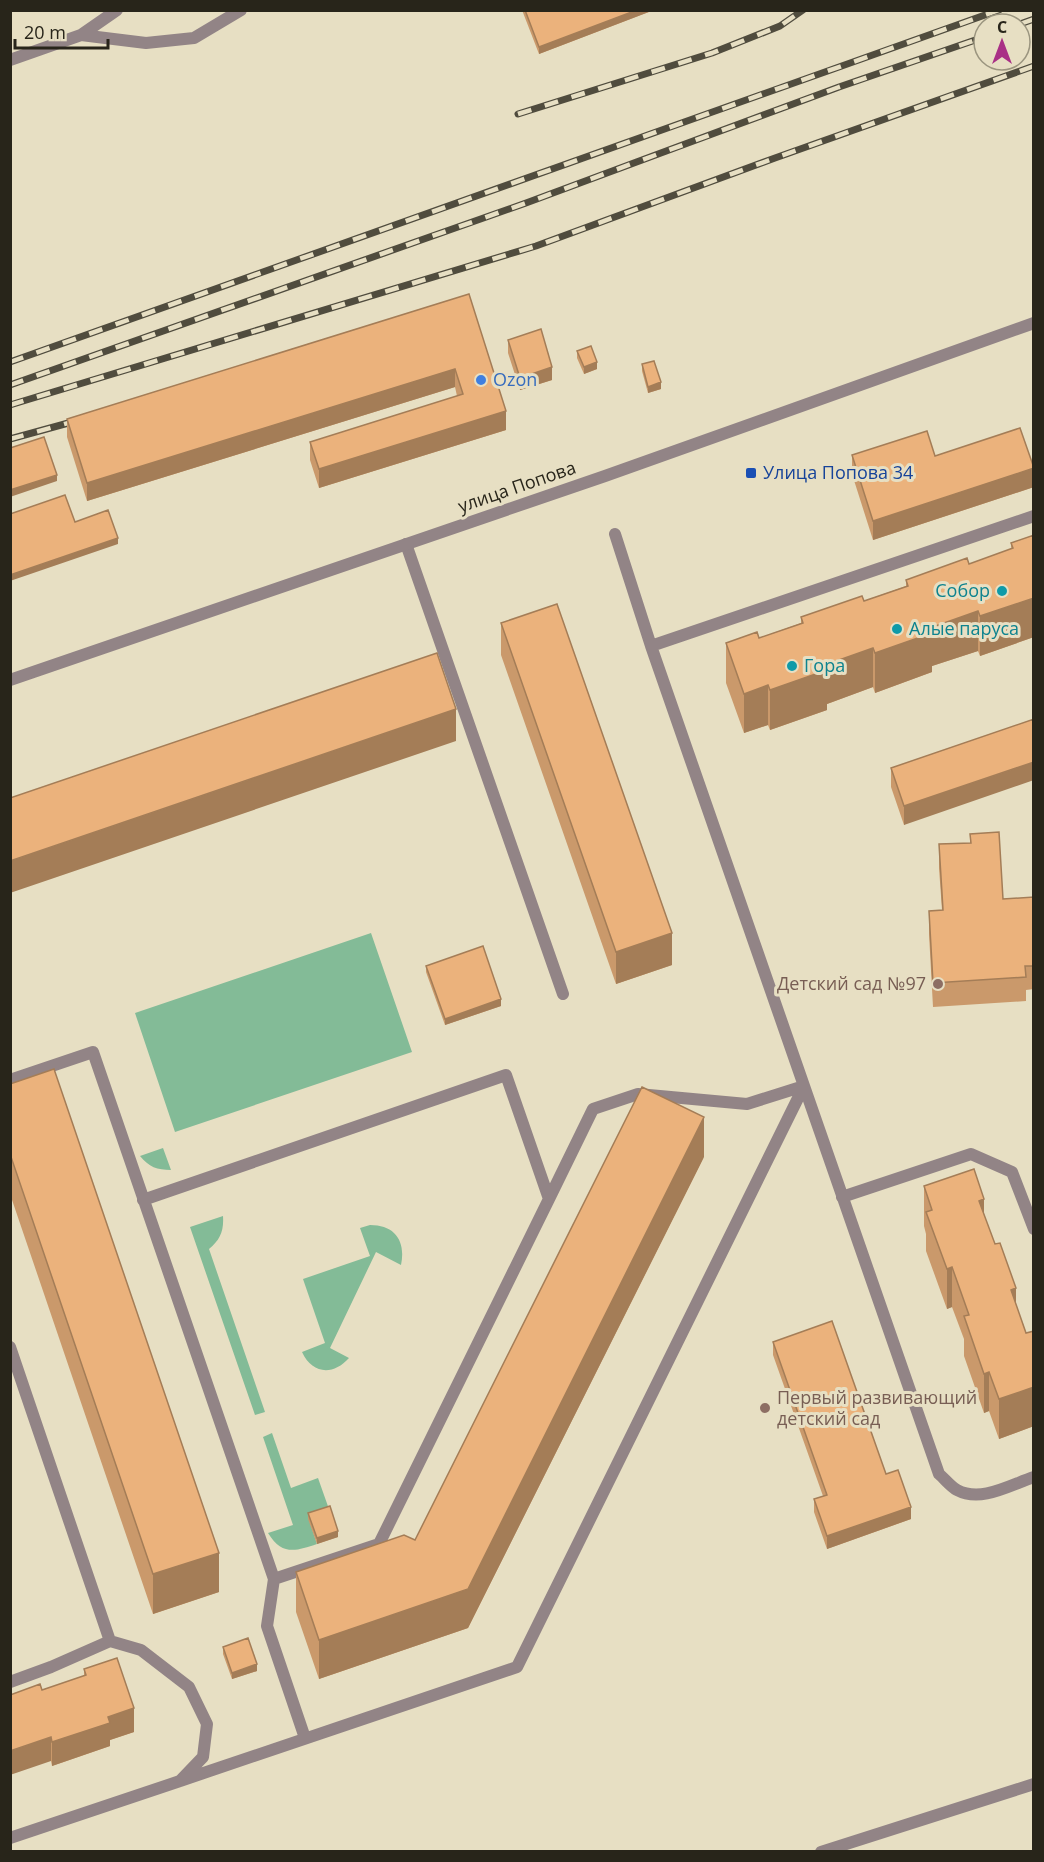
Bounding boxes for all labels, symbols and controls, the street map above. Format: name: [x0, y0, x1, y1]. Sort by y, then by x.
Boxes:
scale bar: [15, 12, 108, 50]
north arrow: [972, 12, 1032, 72]
text: С: [997, 16, 1007, 38]
text: 20 m: [24, 20, 66, 44]
place label: Ozon: [493, 367, 537, 391]
marker: Ozon: [474, 373, 488, 387]
street label: улица Попова: [455, 455, 579, 517]
place label: Улица Попова 34: [763, 460, 913, 484]
marker: Улица Попова 34: [744, 466, 758, 480]
place label: Собор: [935, 578, 990, 602]
marker: Собор: [995, 584, 1009, 598]
place label: Алые паруса: [909, 616, 1019, 640]
marker: Алые паруса: [890, 622, 904, 636]
place label: Гора: [804, 653, 845, 677]
marker: Гора: [785, 659, 799, 673]
place label: Детский сад №97: [777, 971, 926, 995]
marker: Детский сад №97: [931, 977, 945, 991]
place label: Первый развивающий детский сад: [777, 1385, 977, 1430]
marker: Первый развивающий детский сад: [758, 1401, 772, 1415]

